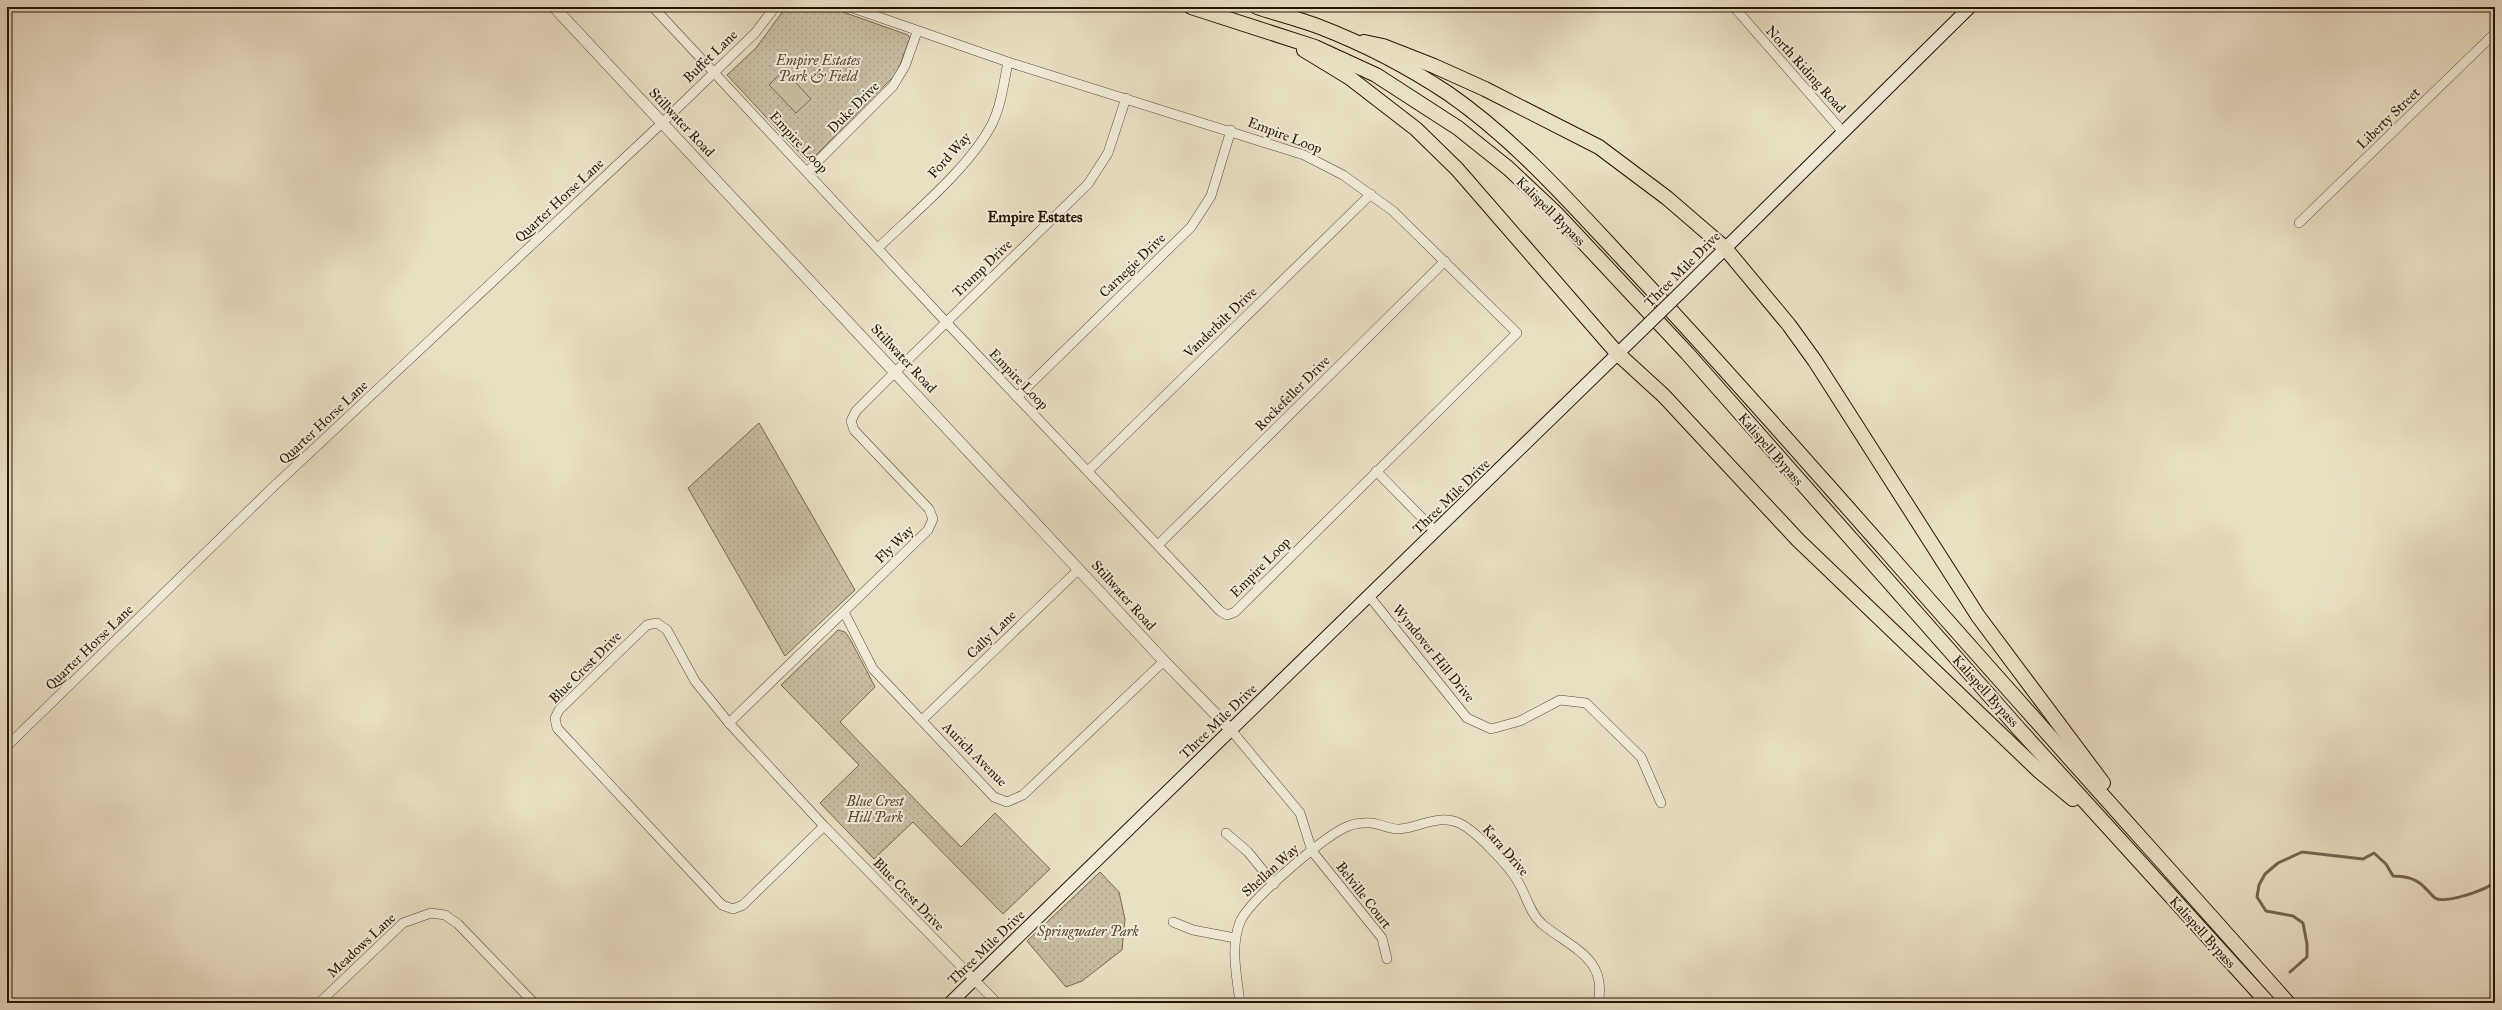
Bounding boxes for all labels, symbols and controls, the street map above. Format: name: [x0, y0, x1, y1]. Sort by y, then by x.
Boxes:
street label: North Riding Road: [1762, 22, 1849, 116]
street label: Buffet Lane: [680, 26, 741, 86]
park label: Empire Estates Park & Field: [775, 52, 861, 85]
street label: Duke Drive: [824, 78, 883, 137]
street label: Stillwater Road: [645, 84, 718, 160]
street label: Liberty Street: [2353, 84, 2424, 153]
street label: Empire Loop: [766, 108, 832, 177]
street label: Empire Loop: [1245, 113, 1324, 157]
street label: Ford Way: [924, 128, 975, 182]
street label: Quarter Horse Lane: [511, 155, 607, 246]
street label: Kalispell Bypass: [1512, 173, 1589, 250]
district label: Empire Estates: [988, 208, 1083, 227]
street label: Three Mile Drive: [1641, 228, 1724, 311]
street label: Carnegie Drive: [1096, 229, 1169, 301]
street label: Trump Drive: [949, 236, 1016, 301]
street label: Vanderbilt Drive: [1180, 283, 1261, 362]
street label: Stillwater Road: [867, 320, 940, 396]
street label: Empire Loop: [985, 345, 1052, 413]
street label: Rockefeller Drive: [1251, 352, 1334, 435]
street label: Quarter Horse Lane: [275, 377, 371, 468]
street label: Kalispell Bypass: [1734, 409, 1807, 489]
street label: Three Mile Drive: [1409, 455, 1493, 537]
street label: Fly Way: [871, 522, 918, 567]
street label: Empire Loop: [1227, 534, 1294, 601]
street label: Stillwater Road: [1088, 557, 1159, 634]
street label: Quarter Horse Lane: [42, 601, 137, 694]
street label: Wyndover Hill Drive: [1389, 601, 1478, 706]
street label: Cally Lane: [963, 607, 1020, 662]
street label: Blue Crest Drive: [546, 628, 625, 707]
street label: Kalispell Bypass: [1949, 652, 2022, 731]
street label: Three Mile Drive: [1176, 680, 1260, 762]
street label: Aurich Avenue: [938, 718, 1011, 790]
park label: Blue Crest Hill Park: [845, 793, 905, 826]
street label: Kara Drive: [1479, 821, 1533, 880]
street label: Shellan Way: [1238, 840, 1303, 900]
street label: Blue Crest Drive: [869, 854, 948, 935]
street label: Belville Court: [1332, 859, 1395, 932]
street label: Kalispell Bypass: [2166, 893, 2239, 972]
street label: Three Mile Drive: [944, 906, 1028, 988]
street label: Meadows Lane: [324, 909, 399, 981]
park label: Springwater Park: [1036, 923, 1140, 941]

